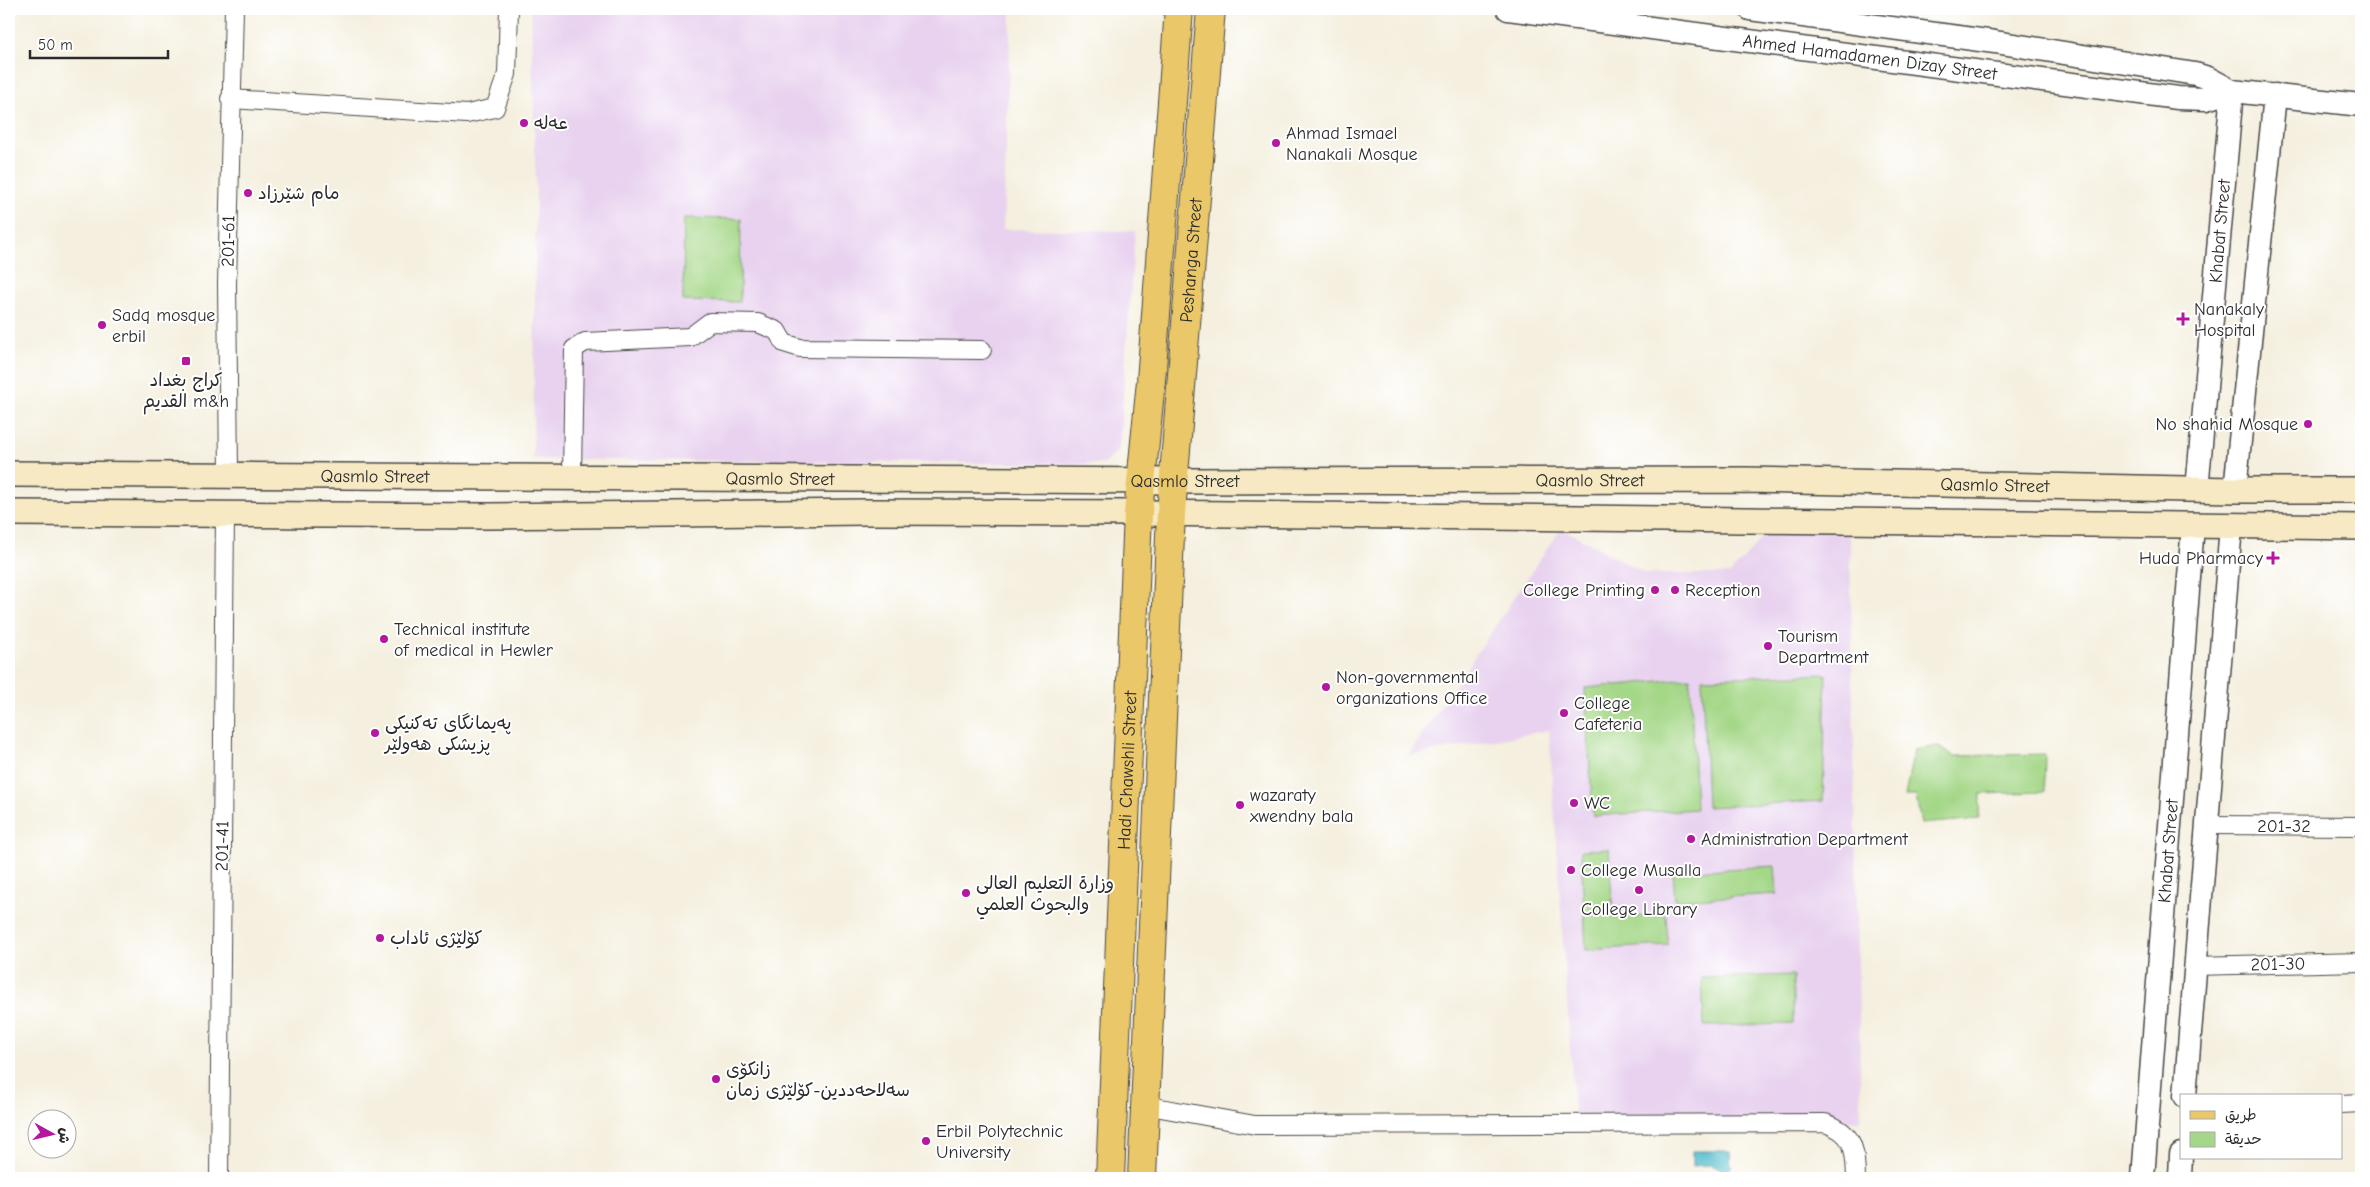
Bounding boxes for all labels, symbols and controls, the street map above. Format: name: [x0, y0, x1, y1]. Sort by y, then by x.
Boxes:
scale bar: [30, 28, 168, 60]
street label: Ahmed Hamadamen Dizay Street: [1741, 30, 1999, 85]
text: 50 m: [38, 36, 73, 54]
place label: عەلە: [534, 113, 568, 134]
marker: عەلە: [518, 117, 530, 129]
place label: Ahmad Ismael Nanakali Mosque: [1286, 123, 1417, 165]
marker: Ahmad Ismael Nanakali Mosque: [1270, 137, 1282, 149]
street label: Khabat Street: [2205, 177, 2235, 284]
place label: مام شێرزاد: [258, 183, 339, 207]
marker: مام شێرزاد: [242, 187, 254, 199]
street label: Peshanga Street: [1176, 197, 1207, 323]
street label: 201-61: [218, 215, 239, 267]
place label: Nanakaly Hospital: [2194, 299, 2265, 341]
place label: Sadq mosque erbil: [112, 305, 215, 347]
marker: Nanakaly Hospital: [2176, 312, 2190, 326]
marker: Sadq mosque erbil: [96, 319, 108, 331]
marker: كراج بغداد القديم m&h: [180, 355, 192, 367]
place label: كراج بغداد القديم m&h: [143, 370, 229, 415]
place label: No shahid Mosque: [2155, 414, 2298, 435]
marker: No shahid Mosque: [2302, 418, 2314, 430]
street label: Qasmlo Street: [320, 466, 430, 488]
street label: Qasmlo Street: [725, 468, 835, 490]
street label: Qasmlo Street: [1535, 470, 1645, 491]
street label: Qasmlo Street: [1130, 471, 1240, 492]
street label: Qasmlo Street: [1940, 474, 2050, 497]
place label: Huda Pharmacy: [2139, 548, 2264, 569]
marker: Huda Pharmacy: [2267, 552, 2279, 564]
place label: College Printing: [1523, 580, 1645, 601]
place label: Reception: [1685, 580, 1760, 601]
marker: College Printing: [1649, 584, 1661, 596]
marker: Reception: [1669, 584, 1681, 596]
place label: Technical institute of medical in Hewler: [394, 619, 554, 661]
place label: Tourism Department: [1778, 626, 1869, 668]
marker: Technical institute of medical in Hewler: [378, 633, 390, 645]
marker: Tourism Department: [1762, 640, 1774, 652]
place label: Non-governmental organizations Office: [1336, 667, 1487, 709]
marker: Non-governmental organizations Office: [1320, 681, 1332, 693]
street label: Hadi Chawshli Street: [1114, 690, 1142, 850]
place label: College Cafeteria: [1574, 693, 1642, 735]
marker: College Cafeteria: [1558, 707, 1570, 719]
place label: پەیمانگای تەکنیکی پزیشکی هەولێر: [383, 713, 511, 756]
marker: پەیمانگای تەکنیکی پزیشکی هەولێر: [369, 727, 381, 739]
place label: wazaraty xwendny bala: [1249, 785, 1354, 827]
place label: WC: [1584, 793, 1610, 814]
marker: WC: [1568, 797, 1580, 809]
street label: Khabat Street: [2154, 797, 2183, 904]
marker: wazaraty xwendny bala: [1234, 799, 1246, 811]
street label: 201-32: [2257, 816, 2311, 837]
street label: 201-41: [212, 821, 233, 871]
place label: Administration Department: [1701, 829, 1909, 850]
marker: Administration Department: [1685, 833, 1697, 845]
place label: College Musalla: [1581, 860, 1701, 881]
marker: College Musalla: [1565, 864, 1577, 876]
place label: وزارة التعليم العالى والبحوث العلمي: [976, 873, 1114, 920]
marker: College Library: [1633, 884, 1645, 896]
marker: وزارة التعليم العالى والبحوث العلمي: [960, 887, 972, 899]
place label: College Library: [1581, 899, 1698, 920]
place label: کۆلێژی ئاداب: [390, 928, 483, 949]
marker: کۆلێژی ئاداب: [374, 932, 386, 944]
street label: 201-30: [2250, 954, 2306, 975]
place label: زانکۆی سەلاحەددین-کۆلێژی زمان: [726, 1059, 910, 1101]
marker: زانکۆی سەلاحەددین-کۆلێژی زمان: [710, 1073, 722, 1085]
legend: [2180, 1094, 2342, 1160]
text: طريق: [2225, 1106, 2257, 1124]
north arrow: [28, 1110, 78, 1160]
place label: Erbil Polytechnic University: [936, 1121, 1064, 1163]
text: ش: [55, 1127, 74, 1145]
text: حديقة: [2225, 1130, 2262, 1148]
marker: Erbil Polytechnic University: [920, 1135, 932, 1147]

